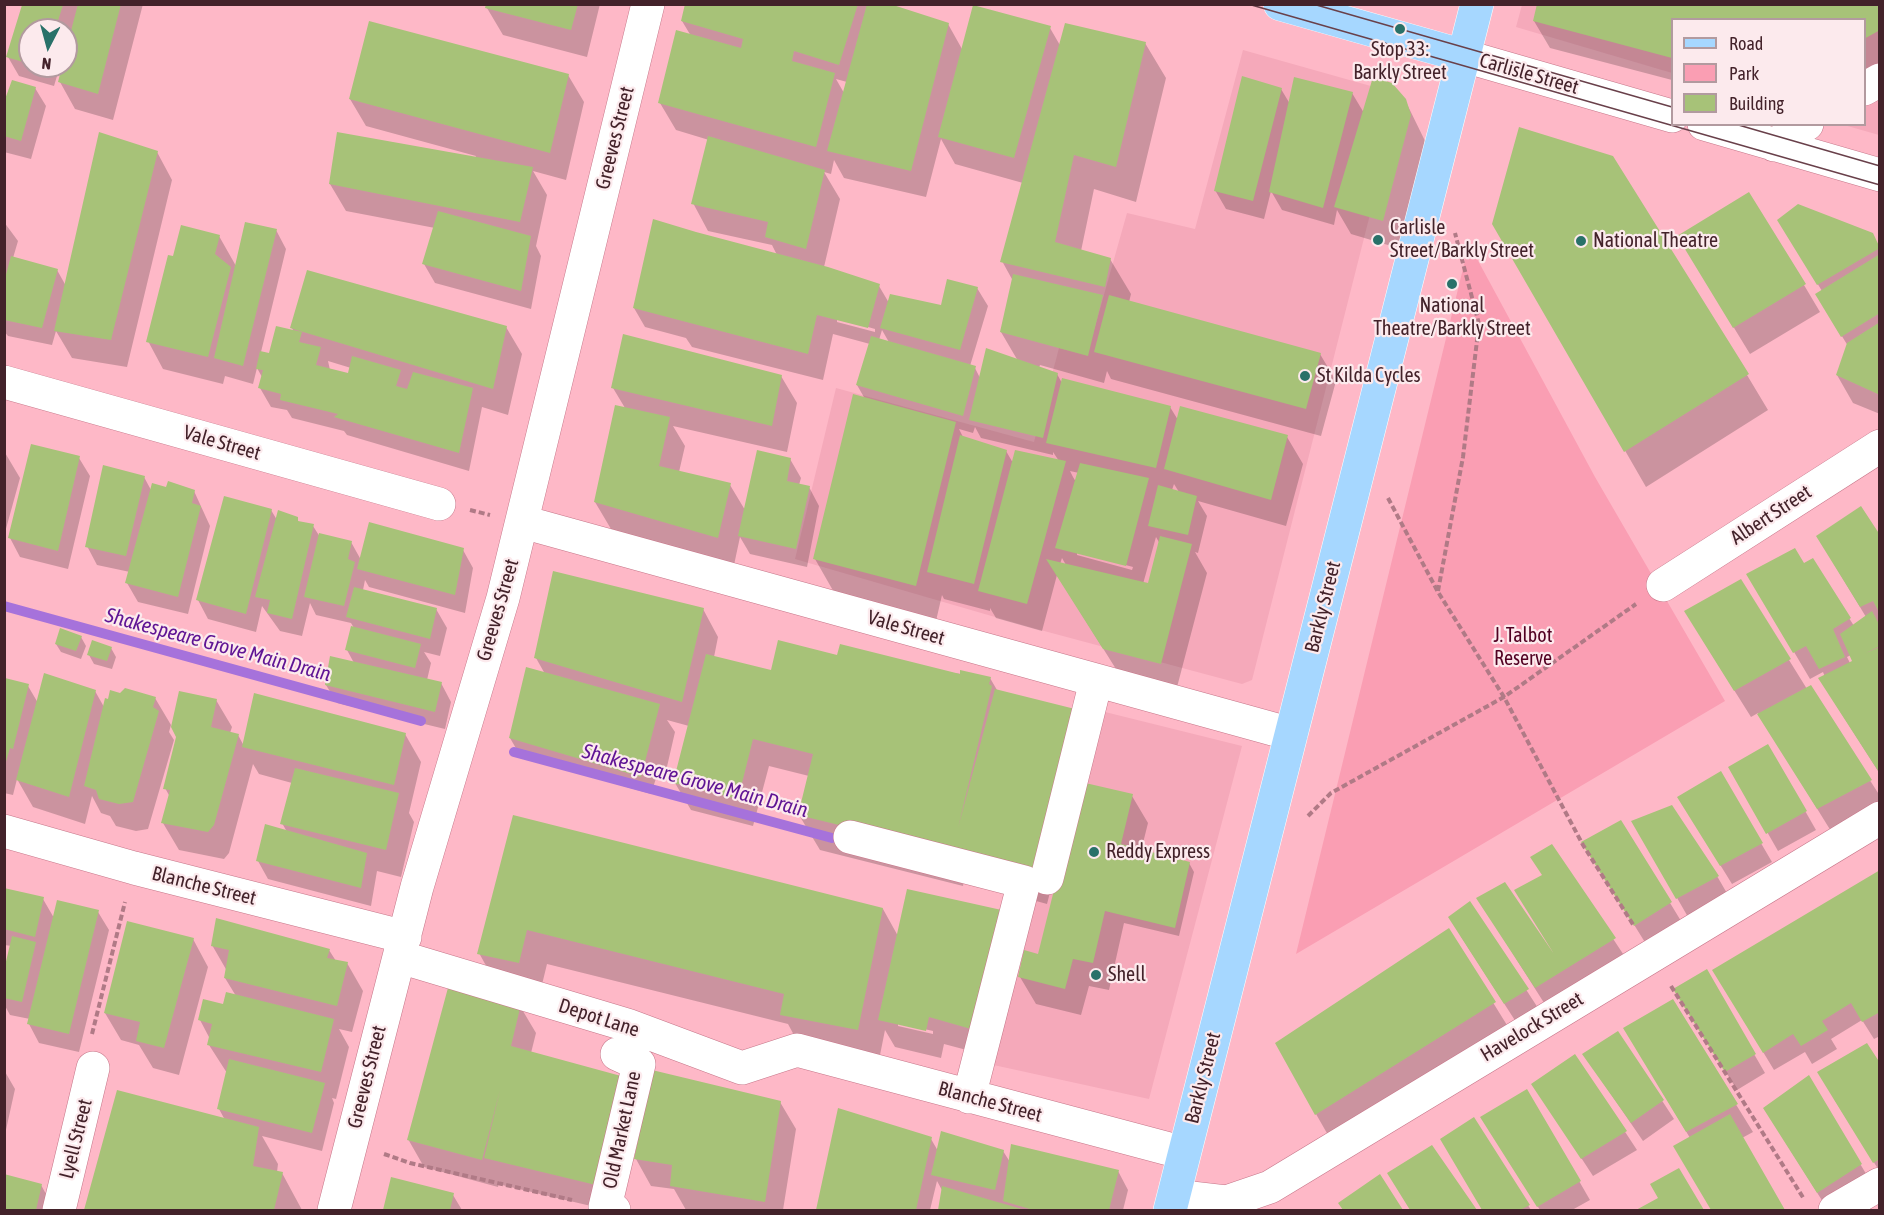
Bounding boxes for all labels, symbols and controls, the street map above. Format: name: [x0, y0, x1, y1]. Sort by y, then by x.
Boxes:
north arrow: [18, 18, 78, 78]
legend: [1671, 18, 1866, 126]
marker: Stop 33: Barkly Street: [1393, 22, 1407, 36]
text: Road: [1729, 33, 1763, 54]
place label: Stop 33: Barkly Street: [1353, 38, 1447, 85]
street label: Carlisle Street: [1477, 48, 1581, 100]
text: N: [41, 54, 52, 73]
text: Park: [1729, 63, 1759, 84]
street label: Greeves Street: [591, 84, 639, 192]
text: Building: [1729, 93, 1784, 114]
place label: Carlisle Street/Barkly Street: [1390, 216, 1534, 263]
place label: National Theatre: [1593, 229, 1718, 253]
marker: Carlisle Street/Barkly Street: [1371, 233, 1385, 247]
marker: National Theatre: [1574, 234, 1588, 248]
marker: National Theatre/Barkly Street: [1445, 277, 1459, 291]
place label: National Theatre/Barkly Street: [1373, 294, 1531, 341]
place label: St Kilda Cycles: [1317, 364, 1421, 388]
marker: St Kilda Cycles: [1298, 369, 1312, 383]
street label: Vale Street: [181, 421, 263, 465]
street label: Albert Street: [1726, 480, 1816, 550]
street label: Greeves Street: [472, 556, 524, 664]
street label: Barkly Street: [1300, 559, 1346, 655]
water label: Shakespeare Grove Main Drain: [103, 603, 333, 687]
street label: Vale Street: [865, 606, 947, 650]
park label: J. Talbot Reserve: [1494, 624, 1552, 671]
water label: Shakespeare Grove Main Drain: [580, 739, 810, 823]
place label: Reddy Express: [1106, 840, 1210, 864]
marker: Reddy Express: [1087, 845, 1101, 859]
street label: Blanche Street: [149, 861, 259, 911]
place label: Shell: [1108, 963, 1146, 987]
marker: Shell: [1089, 968, 1103, 982]
street label: Havelock Street: [1476, 987, 1588, 1067]
street label: Depot Lane: [556, 994, 642, 1042]
street label: Greeves Street: [343, 1023, 391, 1131]
street label: Barkly Street: [1180, 1030, 1226, 1126]
street label: Old Market Lane: [598, 1069, 646, 1191]
street label: Blanche Street: [935, 1077, 1045, 1127]
street label: Lyell Street: [55, 1097, 97, 1181]

